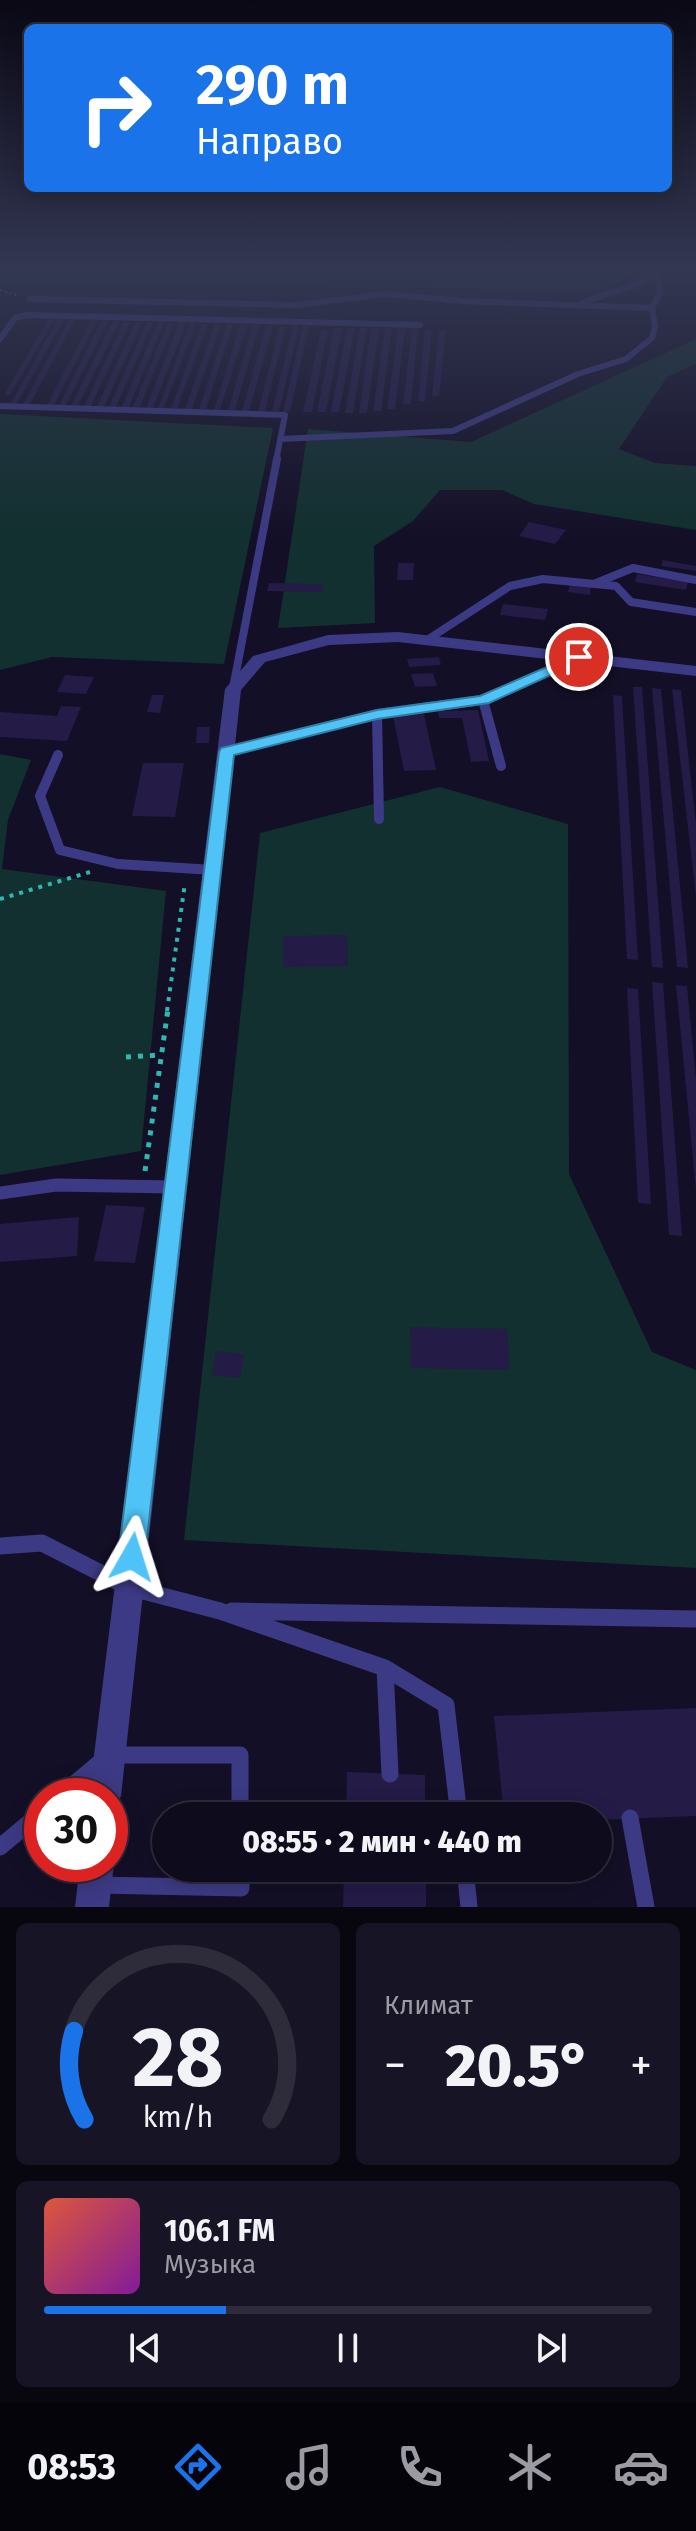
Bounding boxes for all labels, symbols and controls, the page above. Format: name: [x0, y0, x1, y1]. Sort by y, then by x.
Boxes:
text: 290 m: [196, 52, 349, 119]
icon: right: [64, 56, 168, 160]
text: Направо: [196, 120, 343, 164]
pin: [545, 623, 613, 691]
icon: arrive: [557, 635, 601, 679]
position arrow: [90, 1515, 174, 1599]
speed limit sign: 30: [24, 1778, 128, 1882]
text: 08:55 · 2 мин · 440 m: [242, 1824, 522, 1860]
text: Климат: [384, 1990, 473, 2021]
text: 28: [132, 2008, 224, 2108]
text: 20.5°: [445, 2030, 591, 2102]
text: −: [384, 2039, 406, 2092]
text: +: [630, 2039, 652, 2092]
text: km/h: [143, 2100, 213, 2135]
text: 106.1 FM: [164, 2213, 275, 2249]
text: Музыка: [164, 2249, 256, 2280]
icon: previous: [123, 2326, 167, 2370]
icon: pause: [326, 2326, 370, 2370]
icon: next: [529, 2326, 573, 2370]
icon: directions: [170, 2439, 226, 2495]
icon: music: [281, 2439, 337, 2495]
icon: phone: [392, 2439, 448, 2495]
icon: climate: [502, 2439, 558, 2495]
icon: car: [613, 2439, 669, 2495]
text: 08:53: [27, 2445, 116, 2489]

